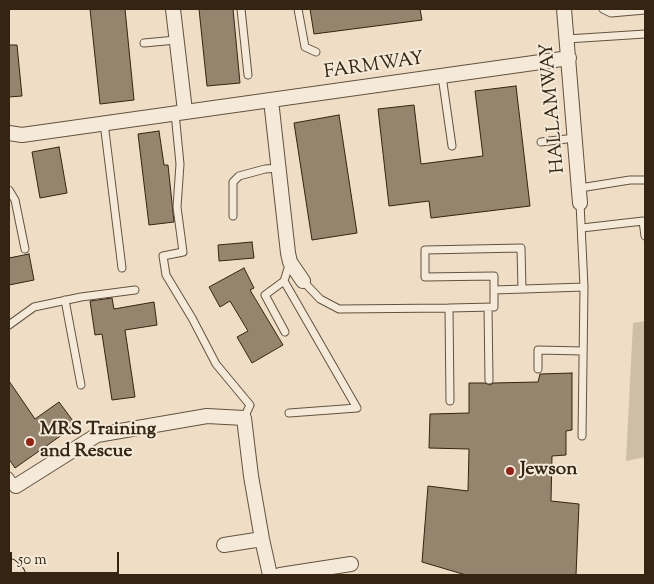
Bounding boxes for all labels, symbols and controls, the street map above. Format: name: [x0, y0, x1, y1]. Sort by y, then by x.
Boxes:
street label: HALLAMWAY: [537, 42, 571, 174]
street label: FARMWAY: [323, 49, 425, 85]
place label: MRS Training and Rescue: [40, 420, 156, 464]
marker: MRS Training and Rescue: [24, 436, 36, 448]
place label: Jewson: [520, 460, 577, 482]
marker: Jewson: [504, 465, 516, 477]
scale bar: [12, 542, 121, 574]
text: 50 m: [18, 550, 47, 571]

